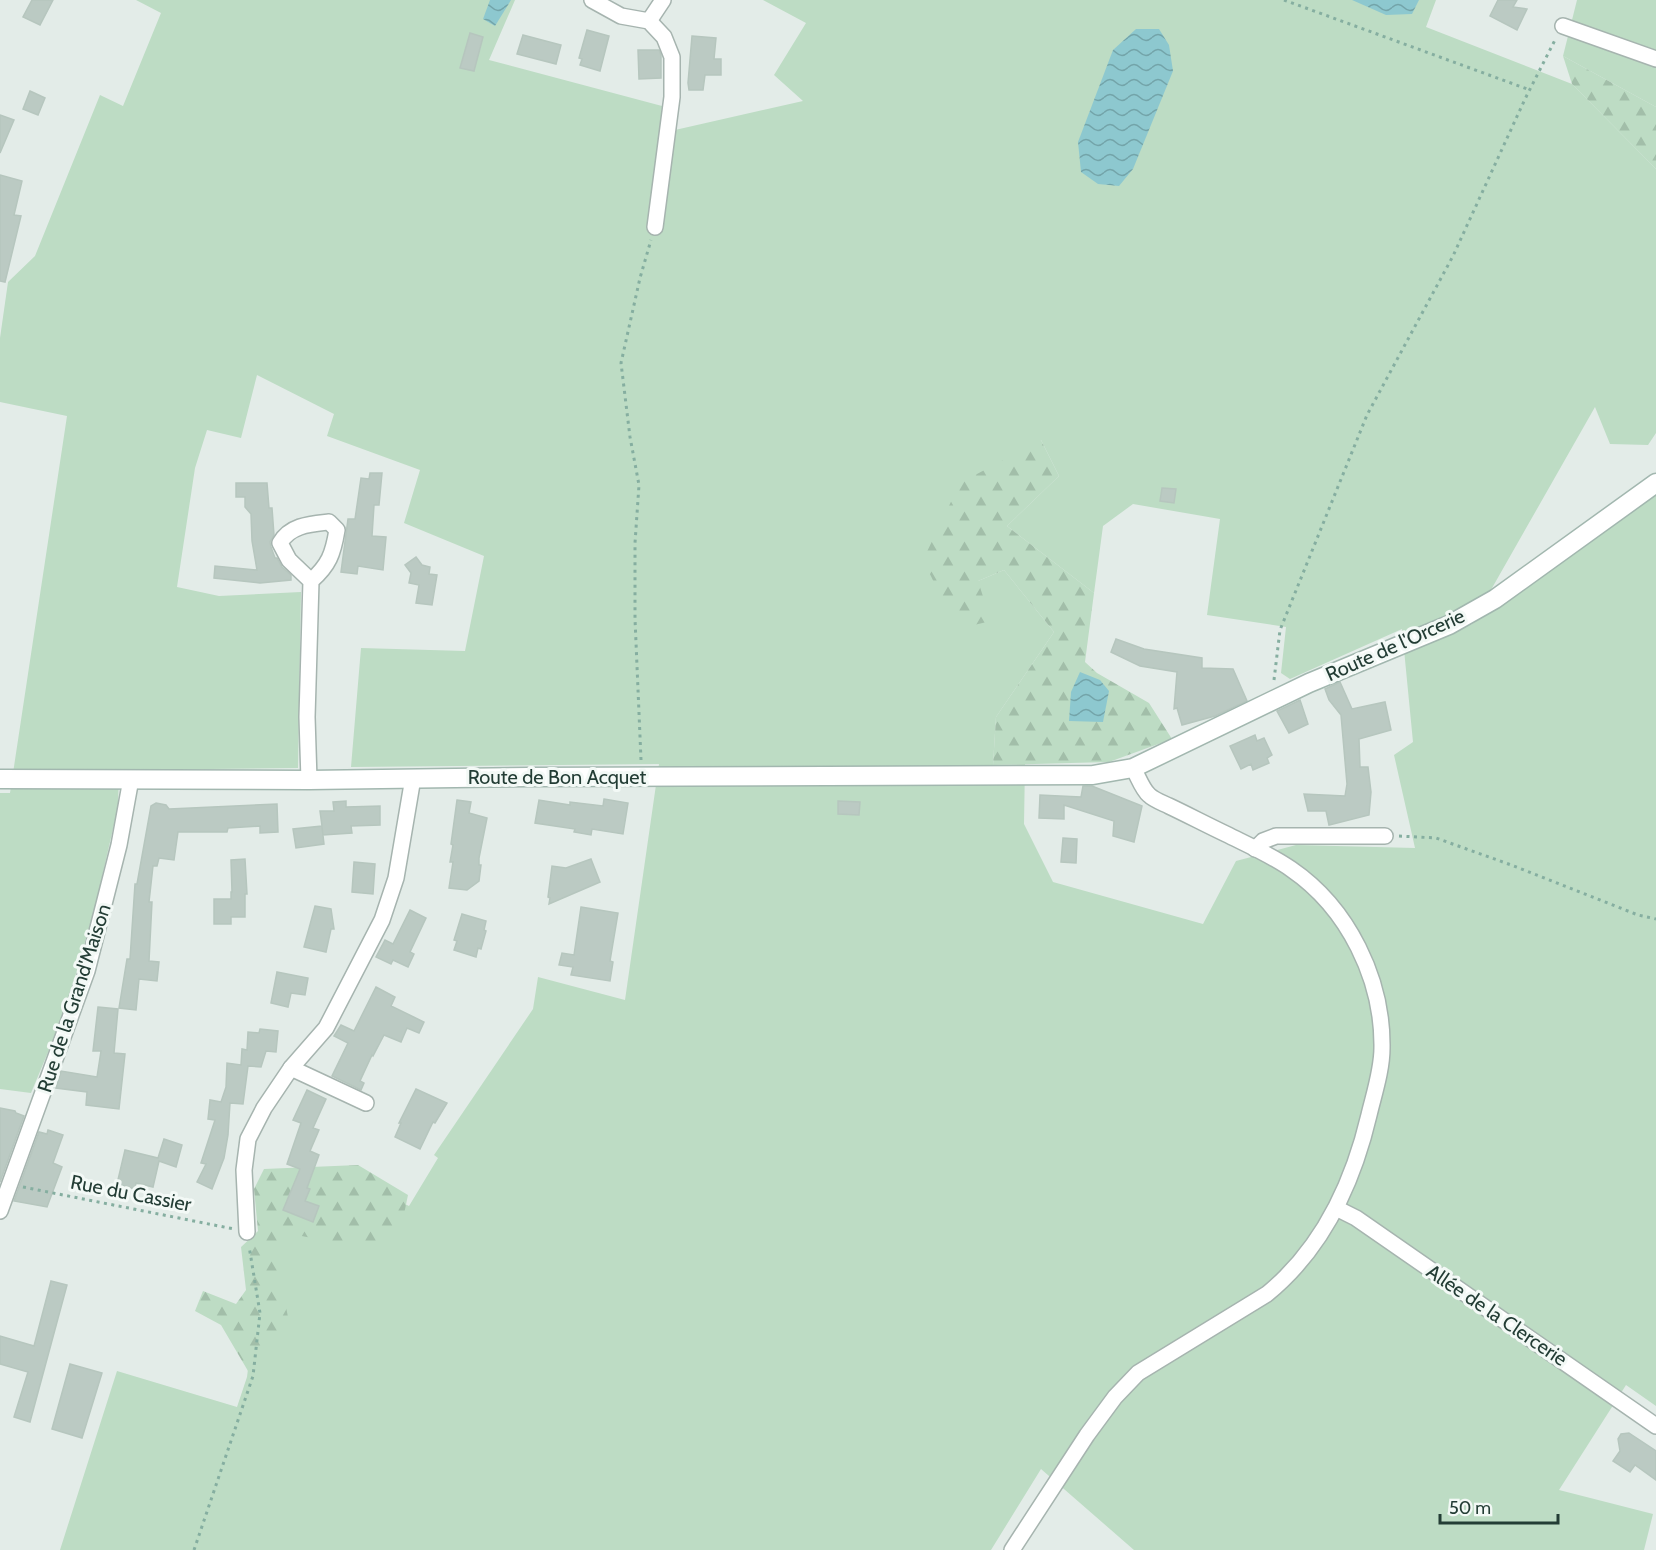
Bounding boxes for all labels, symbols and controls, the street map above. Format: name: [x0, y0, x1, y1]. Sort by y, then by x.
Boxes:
street label: Route de l'Orcerie: [1322, 604, 1468, 686]
street label: Route de Bon Acquet: [468, 765, 647, 789]
street label: Rue de la Grand'Maison: [32, 901, 116, 1095]
street label: Rue du Cassier: [69, 1170, 194, 1217]
street label: Allée de la Clercerie: [1422, 1259, 1572, 1371]
scale bar: [1440, 1487, 1558, 1525]
text: 50 m: [1449, 1497, 1491, 1519]

